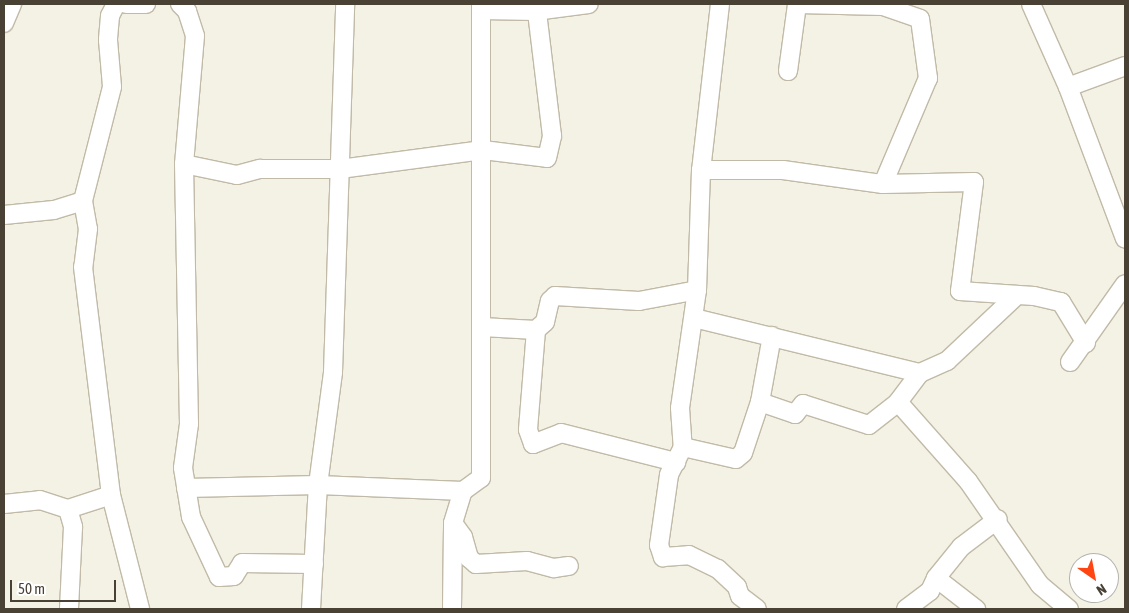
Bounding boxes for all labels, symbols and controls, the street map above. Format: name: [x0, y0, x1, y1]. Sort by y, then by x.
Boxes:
north arrow: [1069, 553, 1119, 603]
scale bar: [12, 570, 119, 602]
text: 50 m: [18, 580, 45, 597]
text: N: [1094, 581, 1109, 599]

